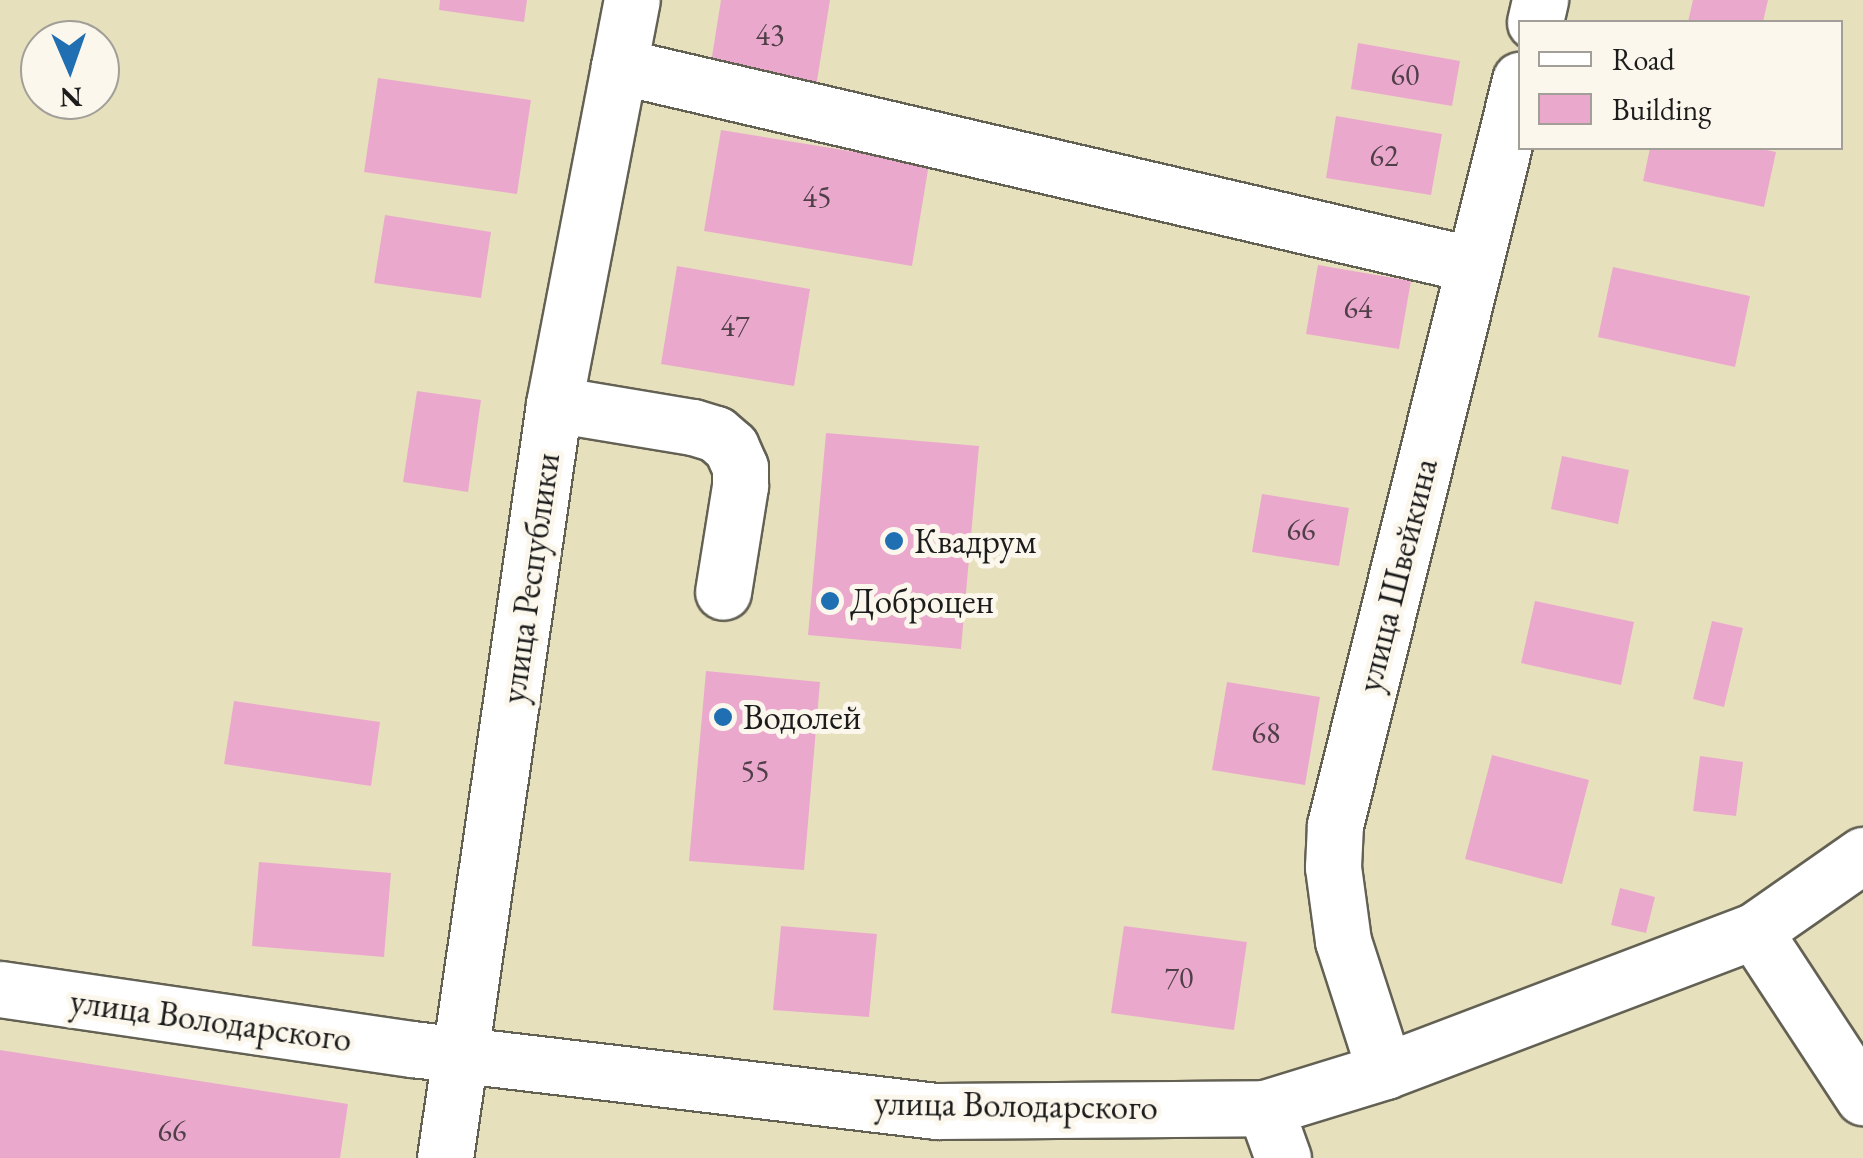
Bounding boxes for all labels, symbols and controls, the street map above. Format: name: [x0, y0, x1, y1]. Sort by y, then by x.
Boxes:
house number: 43: [756, 17, 784, 53]
north arrow: [20, 20, 120, 120]
legend: [1518, 20, 1843, 150]
text: Road: [1612, 40, 1675, 79]
house number: 60: [1391, 57, 1419, 93]
text: N: [59, 80, 83, 116]
text: Building: [1612, 90, 1711, 129]
house number: 62: [1370, 138, 1398, 174]
house number: 45: [803, 179, 831, 215]
house number: 64: [1344, 290, 1372, 326]
house number: 47: [721, 308, 749, 344]
street label: улица Республики: [492, 450, 568, 706]
street label: улица Швейкина: [1348, 454, 1446, 696]
house number: 66: [1287, 512, 1315, 548]
place label: Квадрум: [914, 520, 1036, 562]
marker: Квадрум: [883, 530, 905, 552]
place label: Доброцен: [850, 580, 994, 622]
marker: Доброцен: [819, 590, 841, 612]
place label: Водолей: [743, 696, 861, 738]
marker: Водолей: [712, 706, 734, 728]
house number: 68: [1252, 715, 1280, 751]
house number: 55: [741, 753, 769, 789]
house number: 70: [1165, 960, 1193, 996]
street label: улица Володарского: [68, 979, 354, 1061]
street label: улица Володарского: [874, 1082, 1158, 1128]
house number: 66: [158, 1113, 186, 1149]

